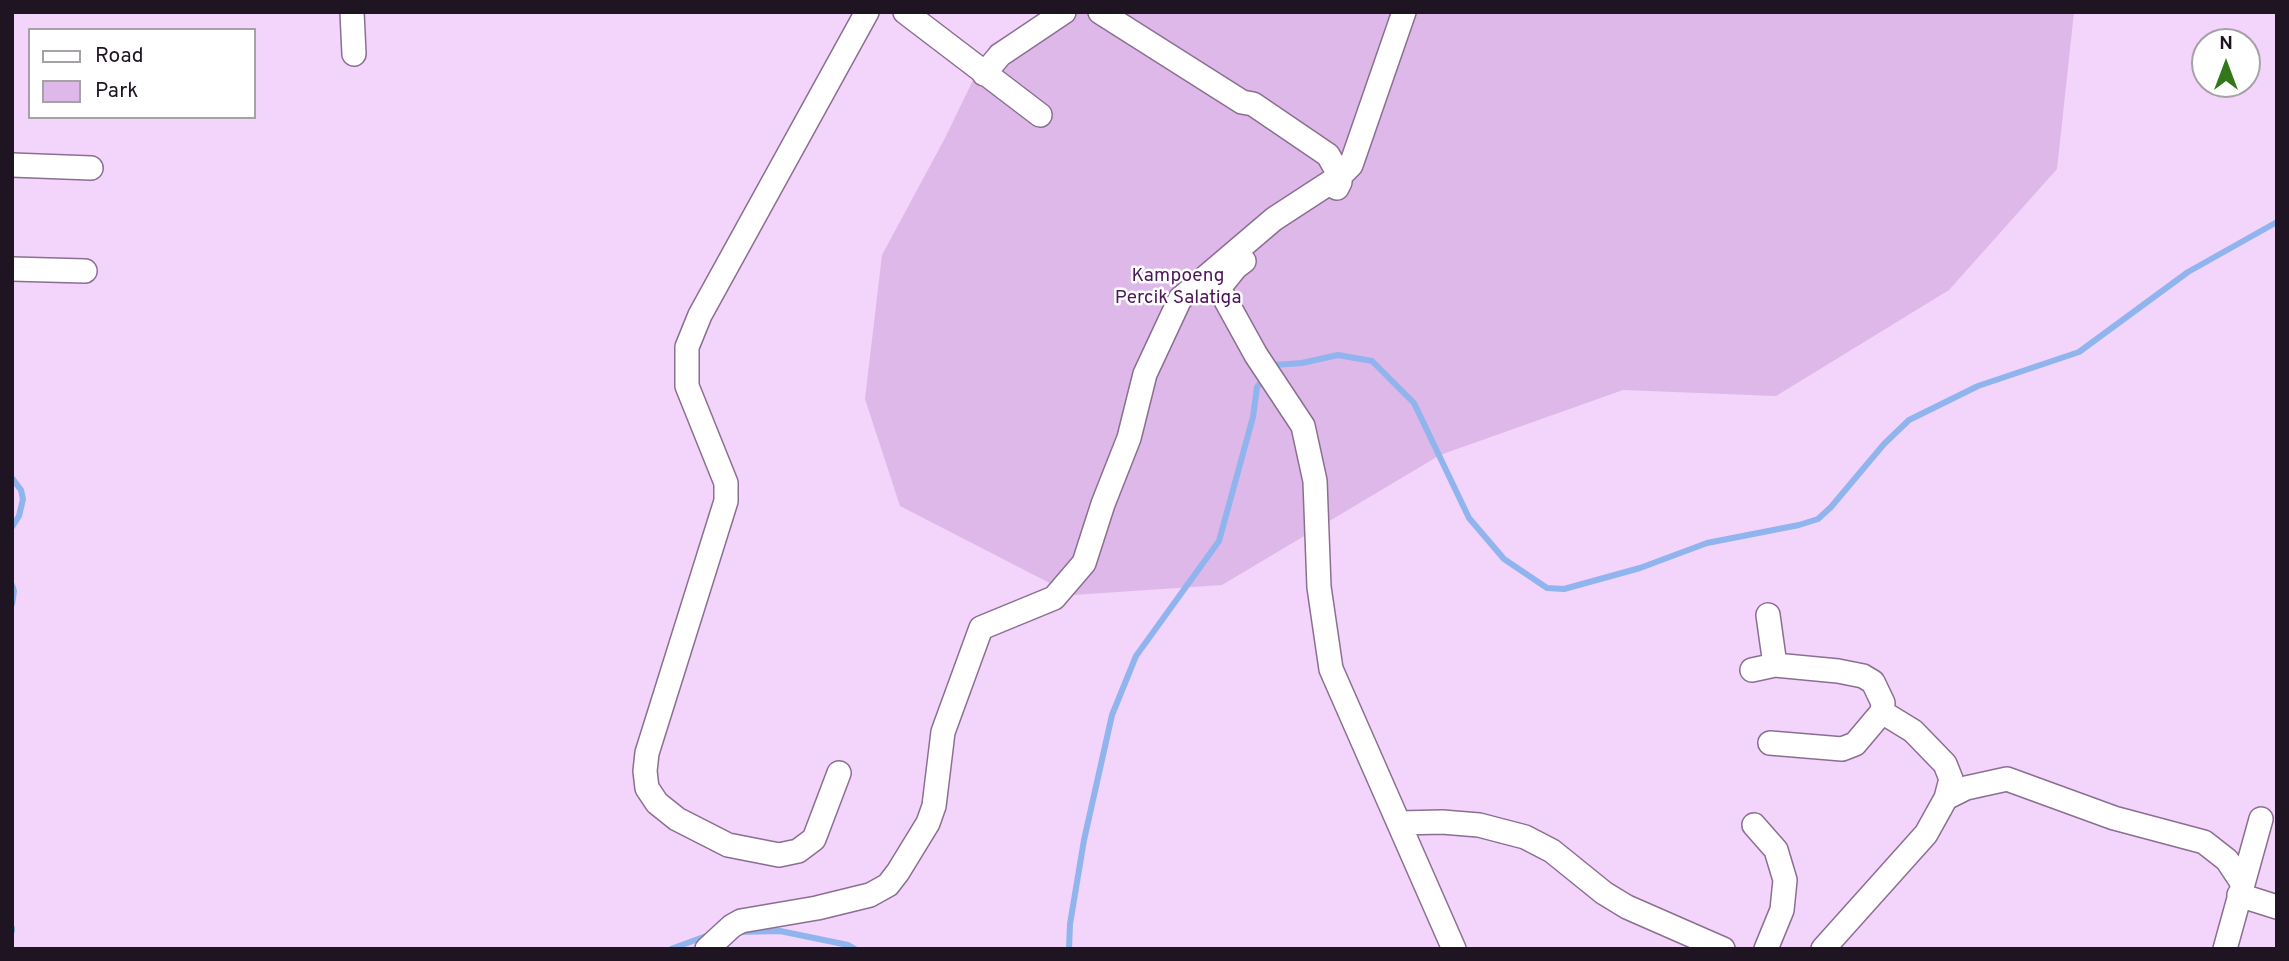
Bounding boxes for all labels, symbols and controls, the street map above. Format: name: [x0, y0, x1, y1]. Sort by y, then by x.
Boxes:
legend: [28, 28, 256, 119]
north arrow: [2191, 28, 2261, 98]
text: N: [2219, 32, 2233, 56]
text: Road: [95, 43, 144, 70]
text: Park: [95, 78, 138, 105]
park label: Kampoeng Percik Salatiga: [1115, 266, 1241, 310]

